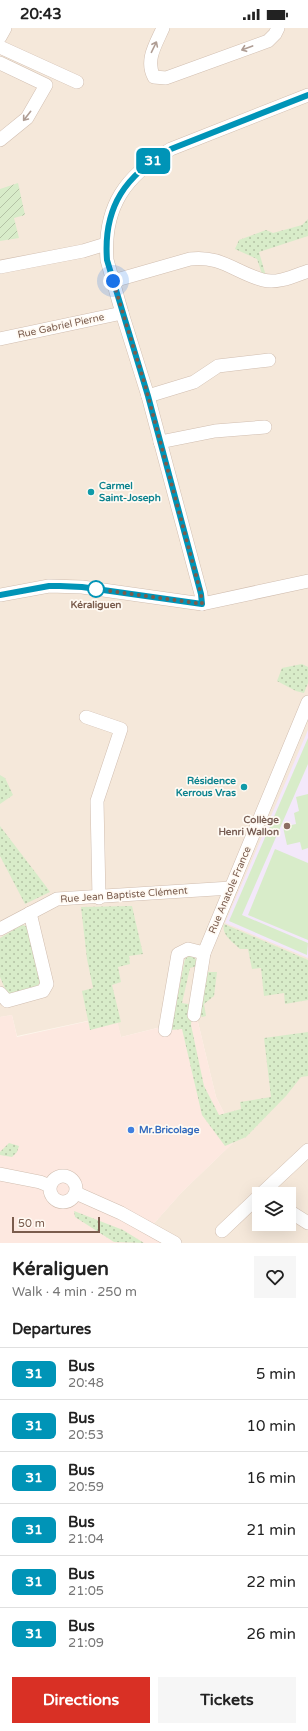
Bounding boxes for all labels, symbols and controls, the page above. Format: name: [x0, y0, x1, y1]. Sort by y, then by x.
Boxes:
text: 20:43: [20, 5, 62, 23]
one-way arrow: [151, 42, 158, 54]
one-way arrow: [242, 45, 254, 53]
one-way arrow: [23, 111, 31, 122]
line badge: 31: [135, 148, 171, 174]
text: 31: [144, 152, 162, 169]
your location: [103, 271, 123, 291]
street label: Rue Gabriel Pierne: [17, 311, 106, 341]
place label: Carmel Saint-Joseph: [99, 480, 161, 504]
marker: Carmel Saint-Joseph: [86, 487, 96, 497]
marker: Kéraliguen: [87, 580, 105, 598]
place label: Kéraliguen: [71, 599, 121, 611]
place label: Résidence Kerrous Vras: [176, 775, 236, 799]
marker: Résidence Kerrous Vras: [239, 782, 249, 792]
place label: Collège Henri Wallon: [218, 814, 279, 838]
marker: Collège Henri Wallon: [282, 821, 292, 831]
street label: Rue Anatole France: [206, 844, 254, 935]
street label: Rue Jean Baptiste Clément: [60, 885, 188, 905]
place label: Mr.Bricolage: [139, 1124, 200, 1136]
marker: Mr.Bricolage: [126, 1125, 136, 1135]
map controls: [252, 1187, 296, 1231]
button: layers: [252, 1187, 296, 1231]
scale bar: [12, 1215, 100, 1234]
text: 50 m: [18, 1217, 45, 1230]
button: heart: [254, 1256, 296, 1298]
text: Kéraliguen: [12, 1258, 109, 1280]
text: Walk · 4 min · 250 m: [12, 1284, 137, 1300]
text: Departures: [12, 1320, 91, 1338]
text: Bus: [68, 1357, 95, 1375]
text: 31: [25, 1365, 43, 1382]
text: 5 min: [256, 1365, 296, 1383]
text: 20:48: [68, 1375, 104, 1391]
text: Bus: [68, 1409, 95, 1427]
text: 31: [25, 1417, 43, 1434]
text: 10 min: [247, 1417, 296, 1435]
text: 20:53: [68, 1427, 104, 1443]
text: Bus: [68, 1461, 95, 1479]
text: 31: [25, 1469, 43, 1486]
text: 16 min: [247, 1469, 296, 1487]
text: 20:59: [68, 1479, 104, 1495]
text: Bus: [68, 1513, 95, 1531]
text: 31: [25, 1521, 43, 1538]
text: 21 min: [247, 1521, 296, 1539]
text: 21:04: [68, 1531, 104, 1547]
text: Bus: [68, 1565, 95, 1583]
text: 31: [25, 1573, 43, 1590]
text: 22 min: [247, 1573, 296, 1591]
text: 21:05: [68, 1583, 104, 1599]
text: Bus: [68, 1617, 95, 1635]
text: 31: [25, 1625, 43, 1642]
text: 26 min: [247, 1625, 296, 1643]
text: 21:09: [68, 1635, 104, 1651]
button: Directions: [12, 1677, 150, 1723]
button: Tickets: [158, 1677, 296, 1723]

